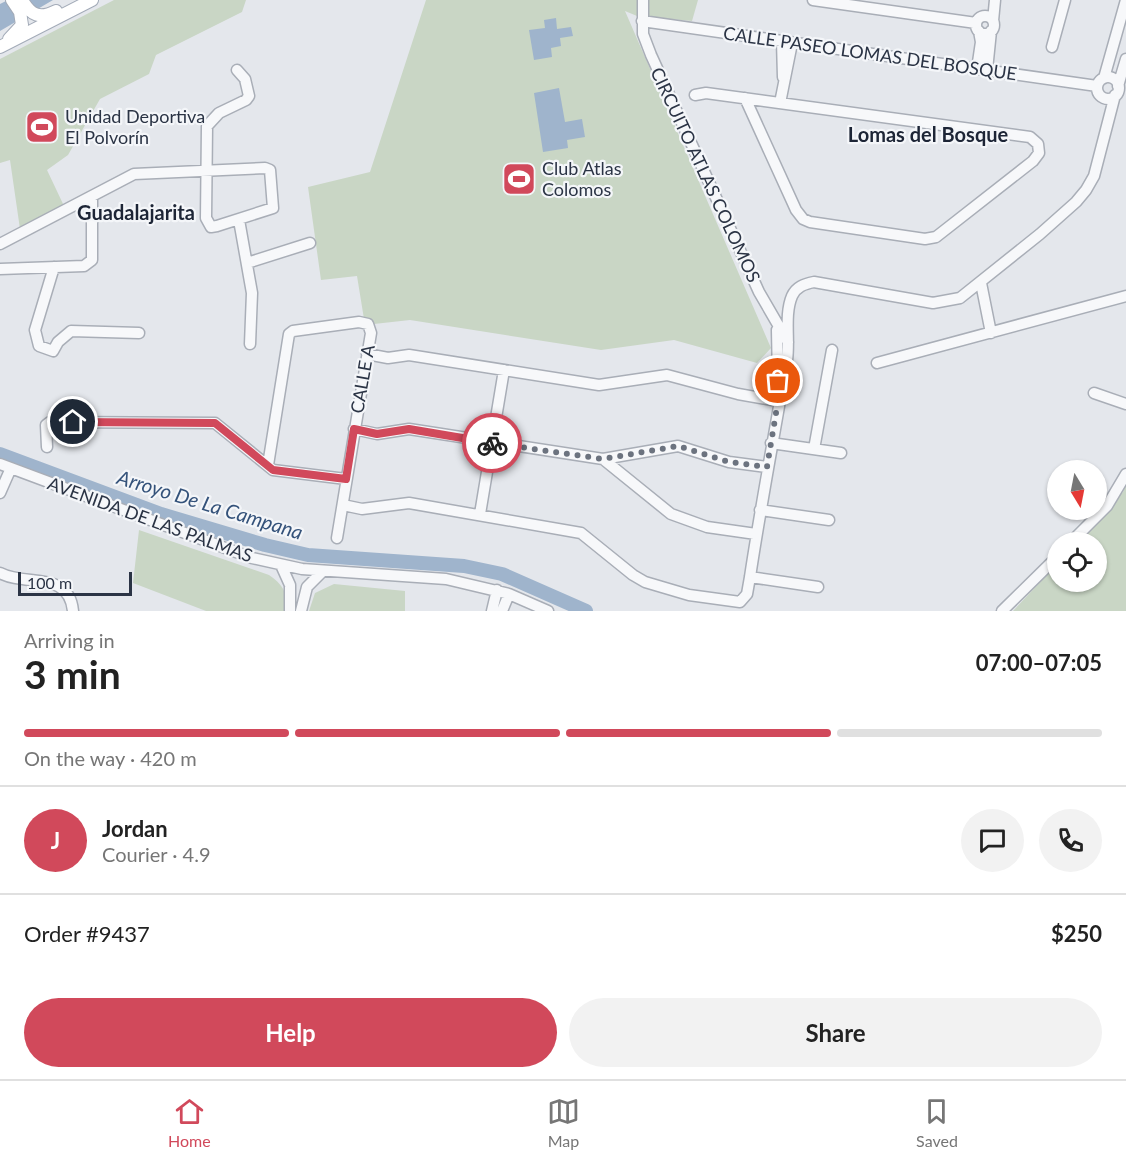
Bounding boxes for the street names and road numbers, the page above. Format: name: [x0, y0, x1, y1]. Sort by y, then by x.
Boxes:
street label: CALLE PASEO LOMAS DEL BOSQUE: [722, 22, 1018, 85]
street label: CIRCUITO ATLAS COLOMOS: [646, 64, 765, 285]
street label: CALLE A: [345, 342, 379, 415]
street label: AVENIDA DE LAS PALMAS: [45, 472, 256, 566]

